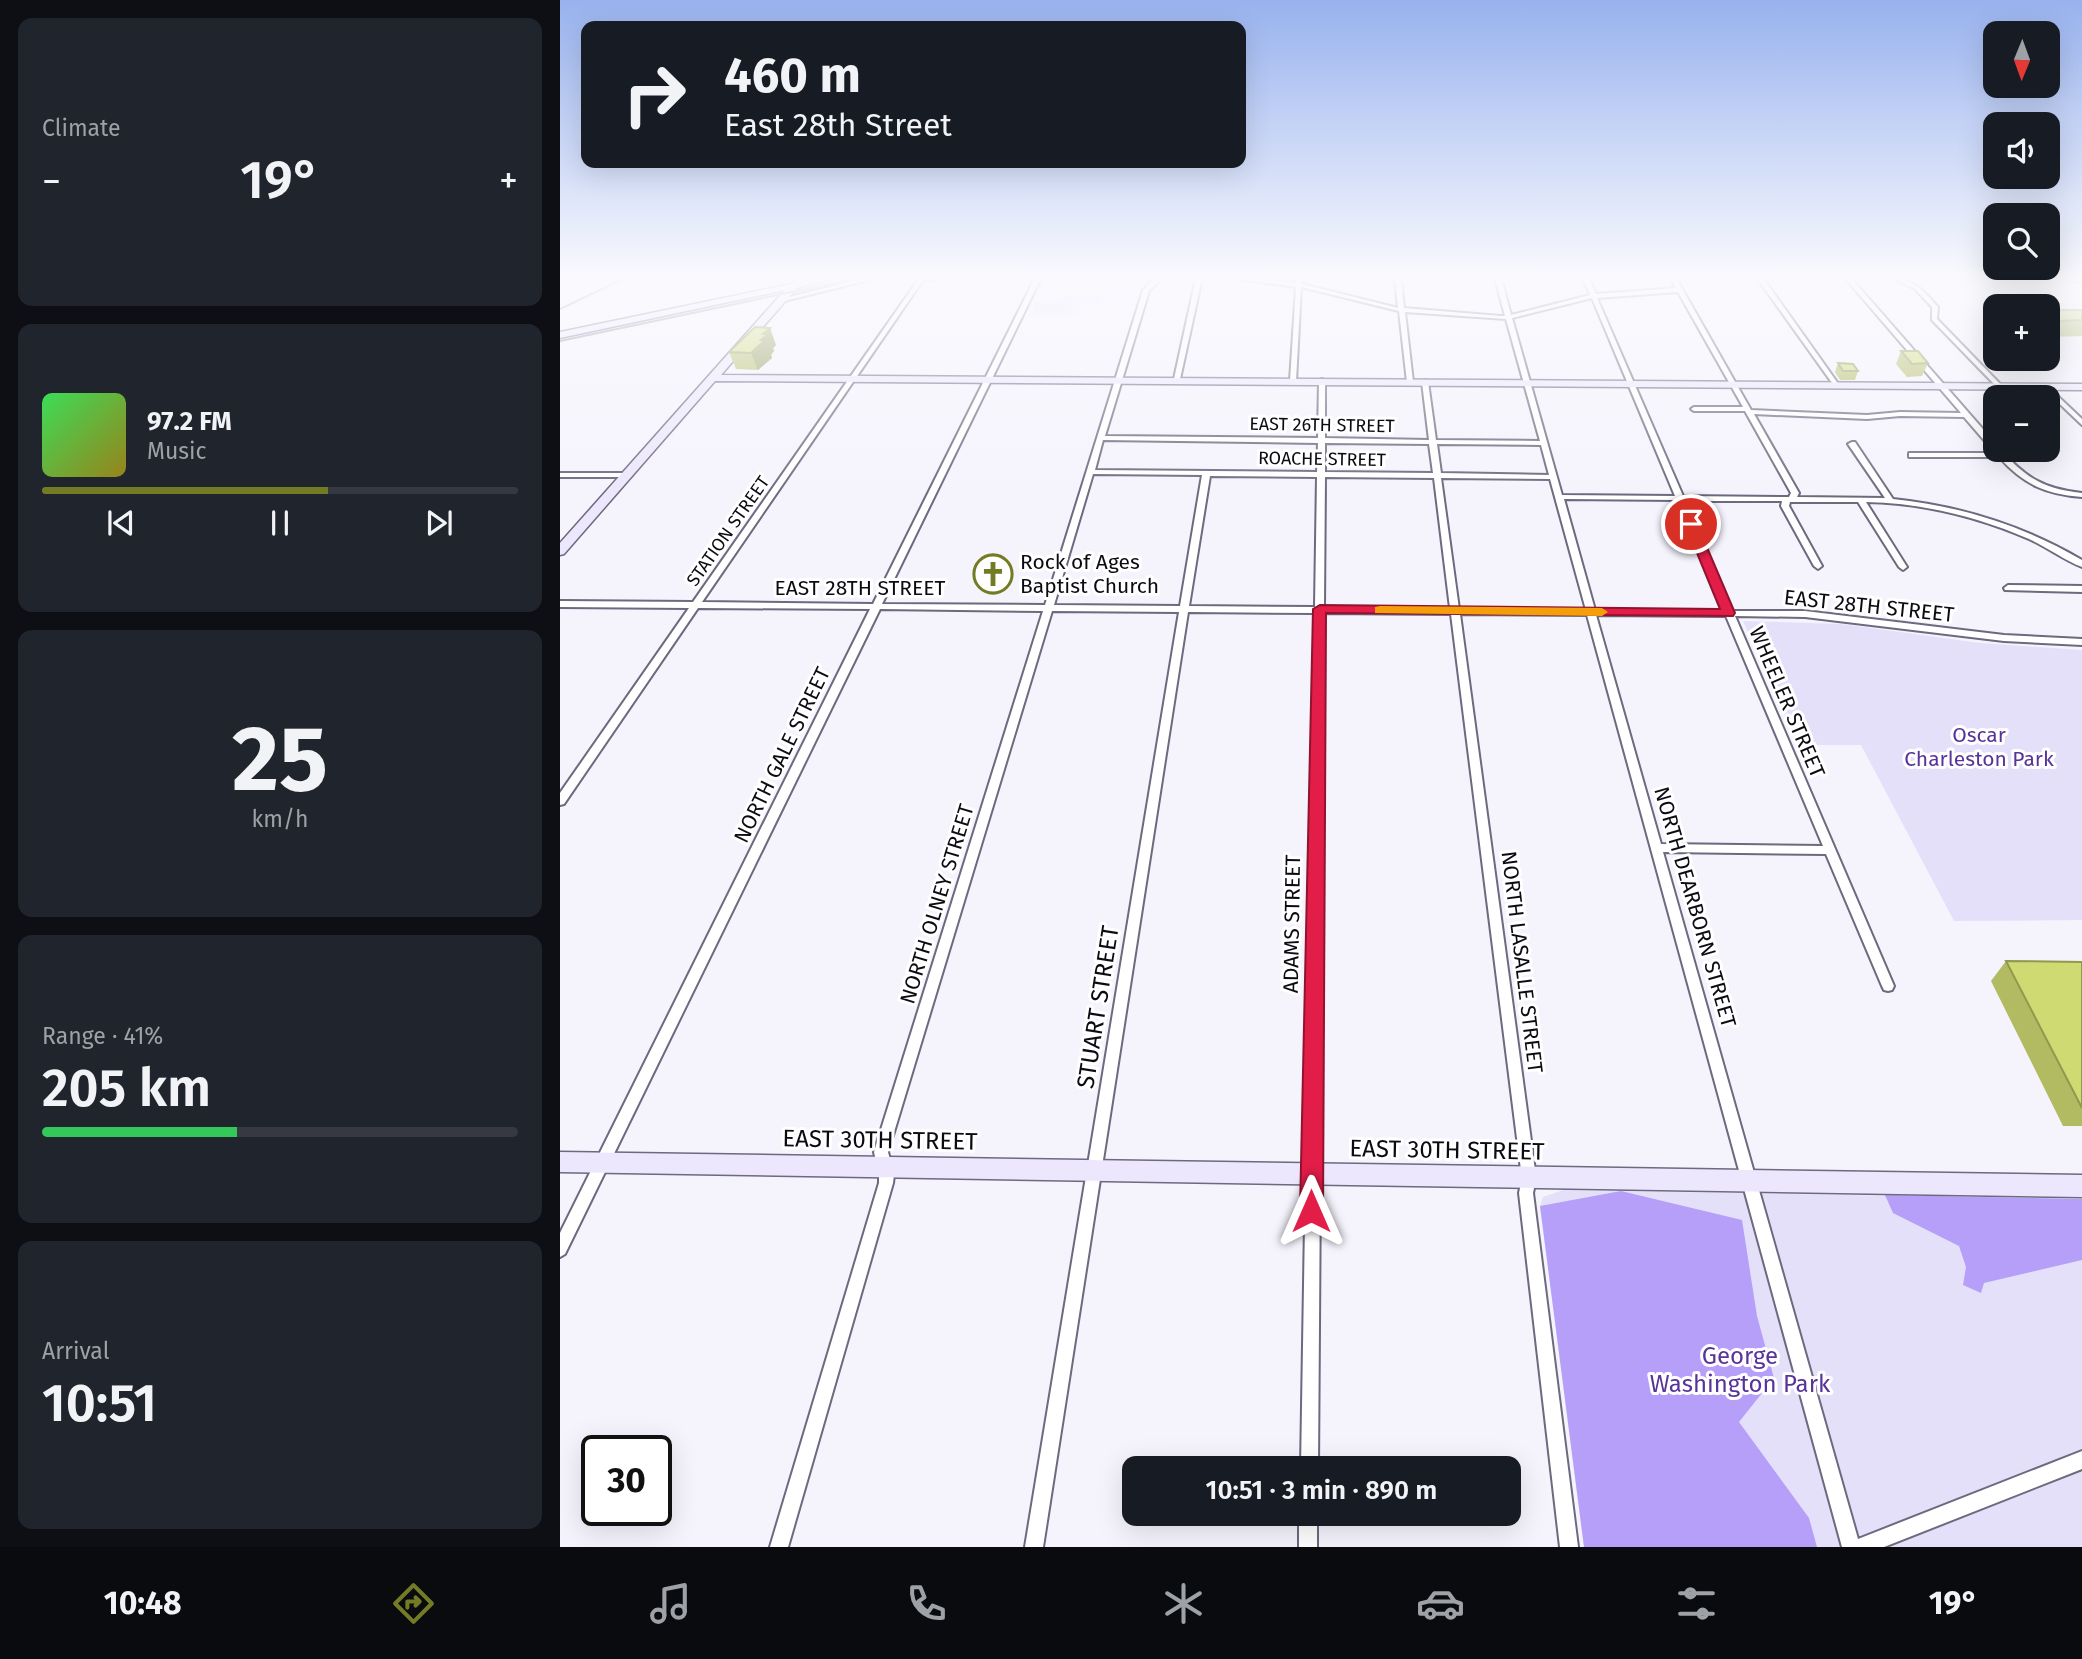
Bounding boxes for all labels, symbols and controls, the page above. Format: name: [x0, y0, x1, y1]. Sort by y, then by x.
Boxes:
north arrow: [1983, 21, 2060, 98]
map controls: [1983, 21, 2060, 462]
text: 460 m: [724, 46, 861, 105]
icon: right: [609, 49, 700, 140]
text: East 28th Street: [724, 106, 952, 144]
button: sound: [1983, 112, 2060, 189]
text: Climate: [42, 114, 121, 142]
text: 19°: [240, 149, 320, 212]
text: −: [42, 158, 61, 204]
text: +: [499, 158, 518, 204]
button: search: [1983, 203, 2060, 280]
button: +: [1983, 294, 2060, 371]
button: −: [1983, 385, 2060, 462]
text: 97.2 FM: [147, 406, 232, 437]
street label: EAST 26TH STREET: [1249, 413, 1396, 437]
text: Music: [147, 437, 207, 465]
street label: ROACHE STREET: [1258, 447, 1387, 471]
street label: STATION STREET: [682, 471, 775, 590]
pin: [1661, 494, 1721, 554]
icon: previous: [102, 504, 140, 542]
icon: pause: [261, 504, 299, 542]
icon: next: [420, 504, 458, 542]
icon: arrive: [1672, 505, 1710, 543]
place label: Rock of Ages Baptist Church: [1020, 549, 1159, 599]
church icon: Rock of Ages Baptist Church: [972, 553, 1014, 595]
street label: EAST 28TH STREET: [775, 575, 946, 601]
street label: EAST 28TH STREET: [1783, 584, 1955, 628]
street label: WHEELER STREET: [1743, 622, 1831, 782]
street label: NORTH GALE STREET: [728, 663, 836, 847]
text: 25: [232, 705, 328, 814]
park label: Oscar Charleston Park: [1904, 722, 2054, 772]
street label: NORTH DEARBORN STREET: [1648, 784, 1742, 1030]
street label: NORTH OLNEY STREET: [894, 801, 980, 1007]
text: km/h: [252, 805, 308, 833]
street label: NORTH LASALLE STREET: [1495, 850, 1549, 1075]
street label: ADAMS STREET: [1278, 855, 1306, 993]
street label: STUART STREET: [1071, 923, 1125, 1091]
text: Range · 41%: [42, 1022, 163, 1050]
text: 205 km: [42, 1057, 211, 1120]
street label: EAST 30TH STREET: [782, 1124, 978, 1156]
street label: EAST 30TH STREET: [1349, 1134, 1545, 1166]
position arrow: [1274, 1174, 1348, 1248]
text: Arrival: [42, 1337, 109, 1365]
park label: George Washington Park: [1650, 1342, 1831, 1398]
text: 10:51: [42, 1372, 157, 1435]
speed limit sign: 30: [581, 1435, 672, 1526]
text: 10:51 · 3 min · 890 m: [1206, 1475, 1437, 1506]
icon: directions: [389, 1579, 438, 1628]
icon: music: [646, 1579, 695, 1628]
icon: phone: [902, 1579, 951, 1628]
icon: climate: [1159, 1579, 1208, 1628]
icon: car: [1416, 1579, 1465, 1628]
icon: filters: [1672, 1579, 1721, 1628]
text: 10:48: [104, 1584, 182, 1622]
text: 19°: [1929, 1584, 1978, 1622]

